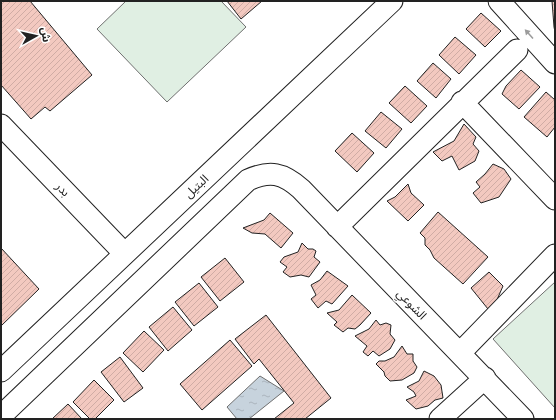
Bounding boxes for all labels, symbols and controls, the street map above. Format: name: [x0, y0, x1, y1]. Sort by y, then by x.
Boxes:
north arrow: [16, 16, 56, 56]
text: ش: [38, 26, 54, 43]
one-way arrow: [524, 29, 533, 39]
street label: البتيل: [181, 171, 211, 201]
street label: بدر: [52, 178, 73, 199]
street label: الشوعي: [392, 286, 430, 324]

